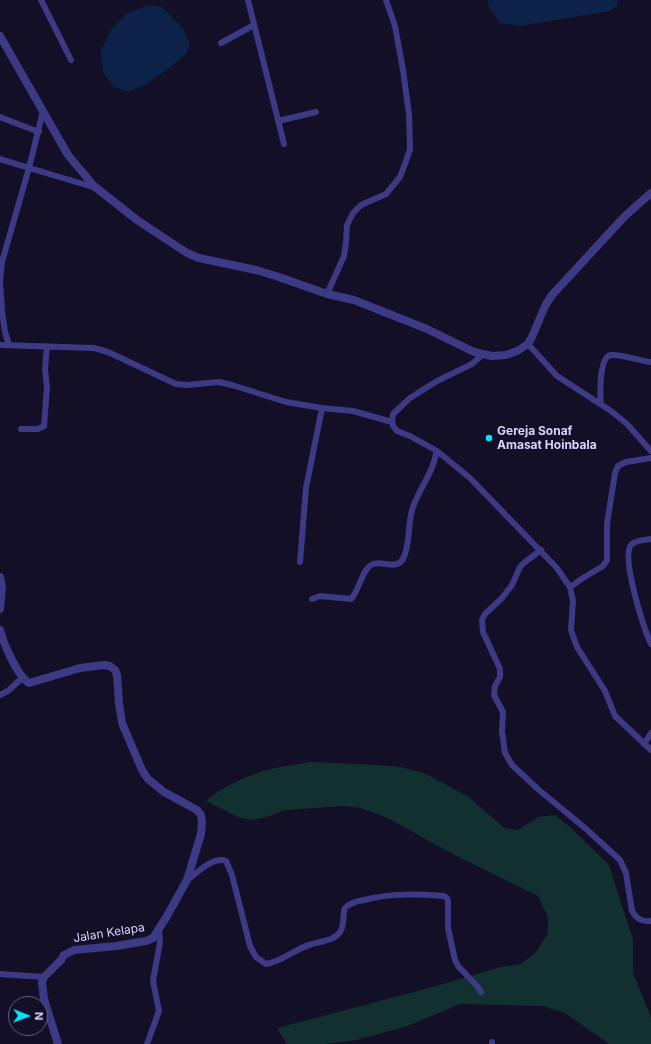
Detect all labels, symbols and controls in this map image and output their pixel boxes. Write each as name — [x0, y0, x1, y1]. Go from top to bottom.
place label: Gereja Sonaf Amasat Hoinbala — [497, 424, 597, 452]
marker: Gereja Sonaf Amasat Hoinbala — [484, 433, 494, 443]
street label: Jalan Kelapa — [72, 920, 146, 946]
north arrow — [8, 996, 48, 1036]
text: N — [32, 1012, 46, 1021]

